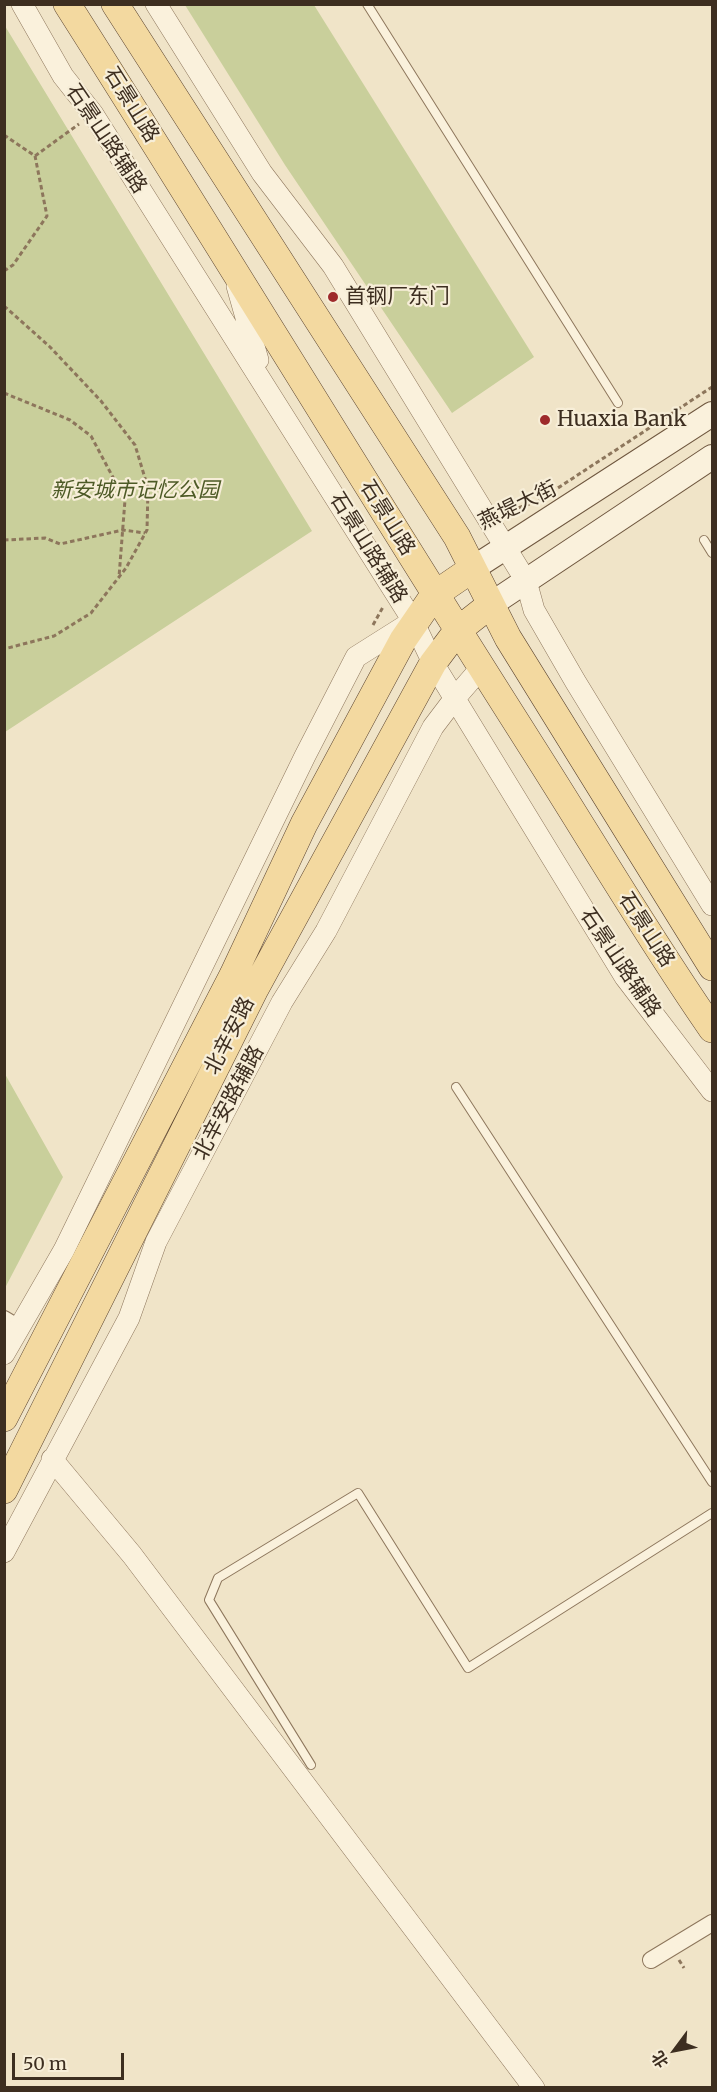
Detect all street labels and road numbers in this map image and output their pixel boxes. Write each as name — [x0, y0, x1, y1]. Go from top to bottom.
street label: 石景山路 — [98, 63, 164, 147]
street label: 石景山路辅路 — [60, 80, 152, 198]
street label: 石景山路 — [354, 476, 420, 560]
street label: 燕堤大街 — [475, 476, 561, 536]
street label: 石景山路辅路 — [324, 488, 412, 608]
street label: 石景山路 — [613, 888, 679, 972]
street label: 石景山路辅路 — [574, 904, 666, 1022]
street label: 北辛安路 — [200, 993, 260, 1079]
street label: 北辛安路辅路 — [188, 1041, 270, 1165]

